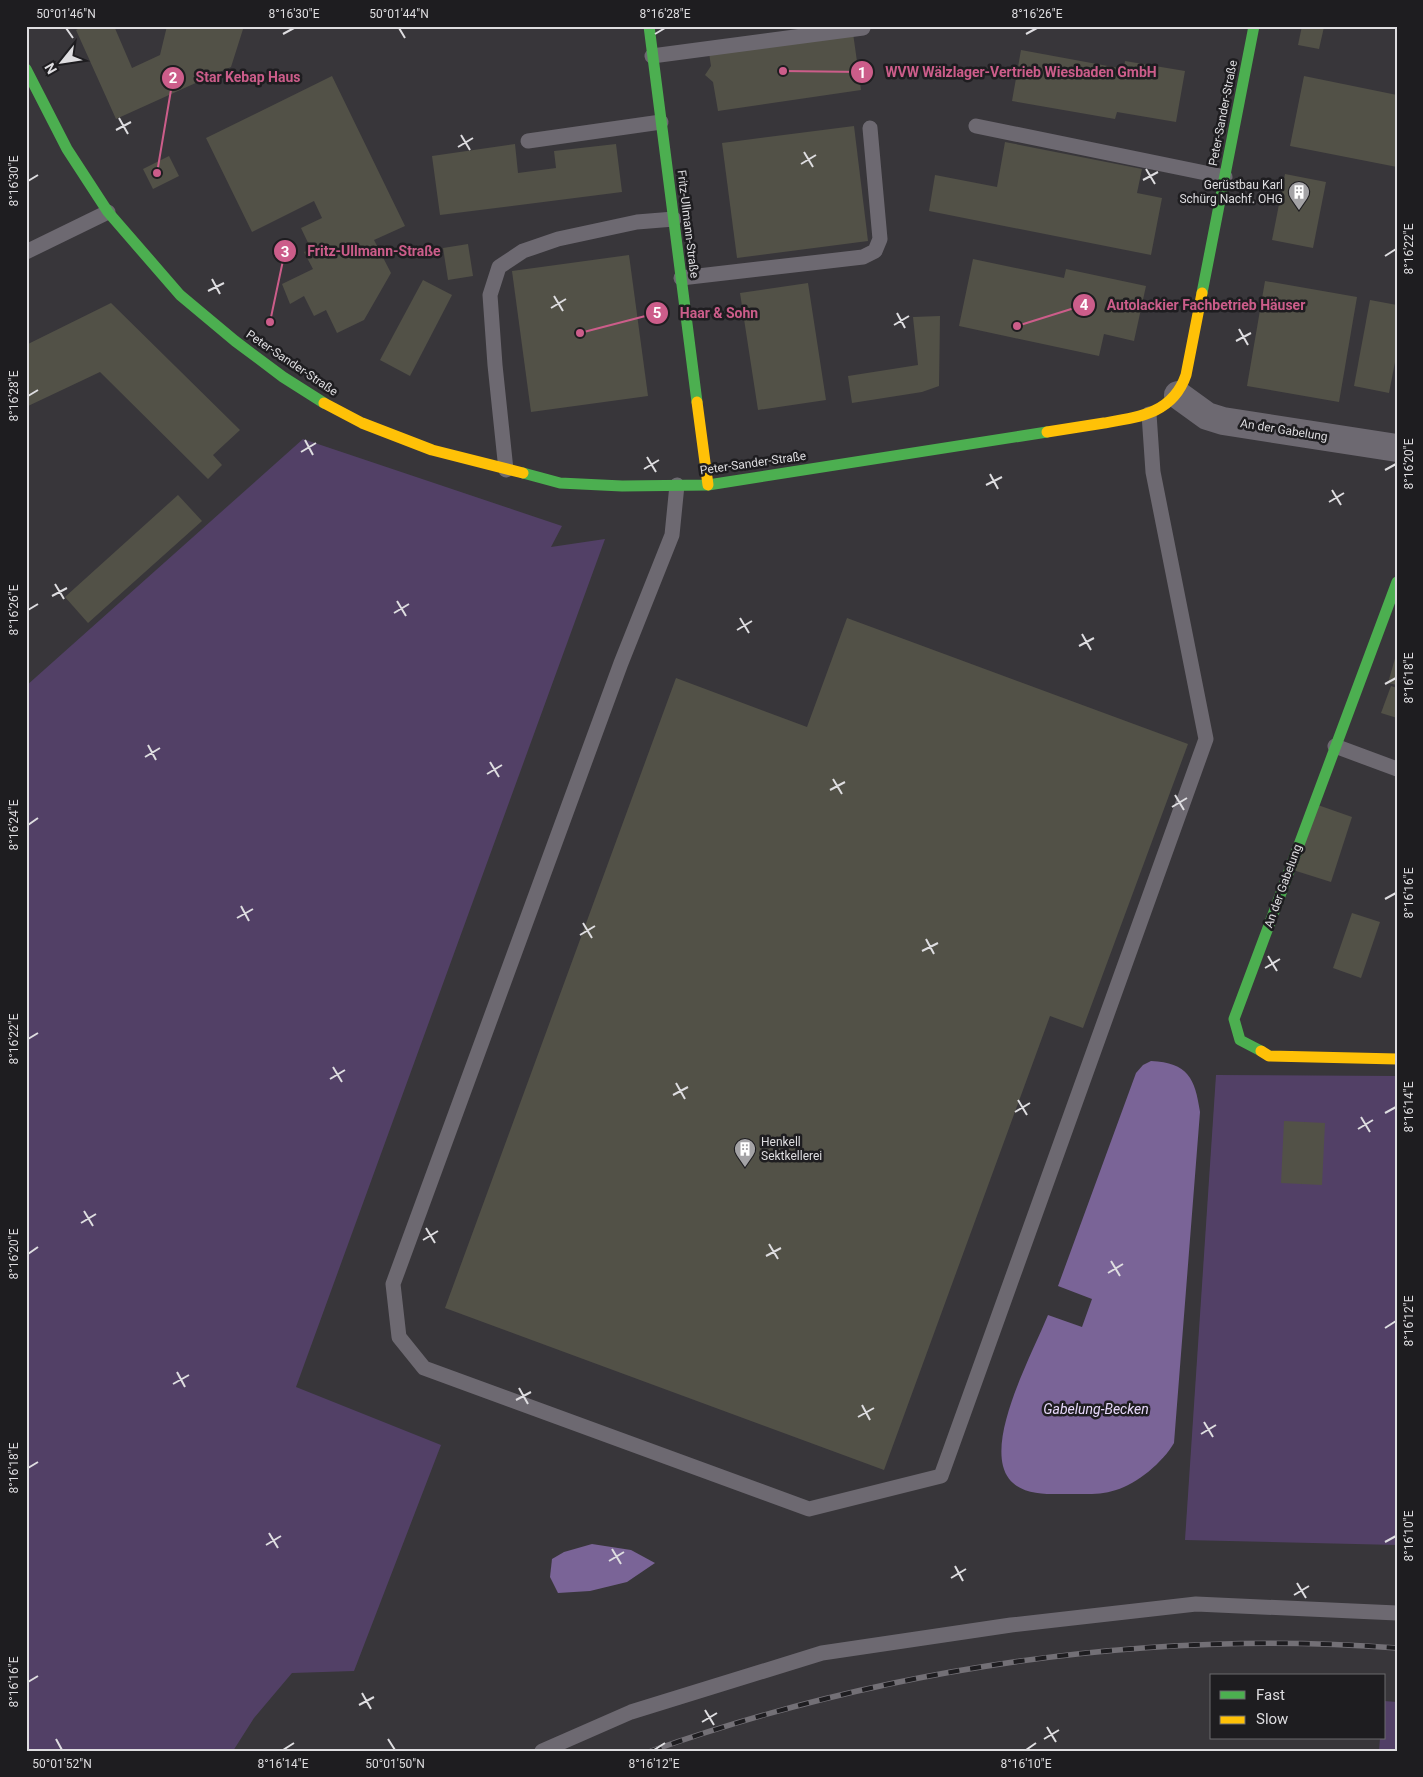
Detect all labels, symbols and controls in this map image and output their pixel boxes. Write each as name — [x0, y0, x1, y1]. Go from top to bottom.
text: 50°01'46"N — [36, 7, 96, 21]
text: 8°16'30"E — [269, 7, 320, 21]
text: 50°01'44"N — [369, 7, 429, 21]
text: 8°16'28"E — [640, 7, 691, 21]
text: 8°16'26"E — [1012, 7, 1063, 21]
north arrow — [38, 38, 88, 88]
callout: WVW Wälzlager-Vertrieb Wiesbaden GmbH — [850, 58, 1166, 87]
street label: Peter-Sander-Straße — [1206, 59, 1240, 167]
text: N — [41, 60, 60, 77]
callout: Star Kebap Haus — [161, 63, 311, 92]
text: 1 — [858, 64, 866, 82]
text: WVW Wälzlager-Vertrieb Wiesbaden GmbH — [885, 64, 1157, 80]
text: 2 — [169, 69, 178, 87]
text: Star Kebap Haus — [196, 69, 300, 85]
text: 8°16'30"E — [7, 155, 21, 206]
street label: Fritz-Ullmann-Straße — [674, 169, 702, 279]
place label: Gerüstbau Karl Schürg Nachf. OHG — [1179, 178, 1283, 206]
building icon: Gerüstbau Karl Schürg Nachf. OHG — [1287, 180, 1311, 211]
text: 8°16'22"E — [1402, 223, 1416, 274]
callout: Fritz-Ullmann-Straße — [273, 237, 451, 266]
text: 3 — [281, 243, 289, 261]
text: Fritz-Ullmann-Straße — [307, 243, 441, 259]
callout: Autolackier Fachbetrieb Häuser — [1071, 291, 1315, 320]
text: 4 — [1080, 296, 1089, 314]
text: Autolackier Fachbetrieb Häuser — [1107, 297, 1305, 313]
callout: Haar & Sohn — [644, 299, 768, 328]
text: 5 — [653, 304, 661, 322]
text: Haar & Sohn — [680, 305, 758, 321]
street label: Peter-Sander-Straße — [244, 327, 340, 399]
text: 8°16'28"E — [7, 370, 21, 421]
street label: An der Gabelung — [1239, 416, 1329, 444]
text: 8°16'20"E — [1402, 438, 1416, 489]
street label: Peter-Sander-Straße — [699, 449, 807, 477]
text: 8°16'26"E — [7, 584, 21, 635]
text: 8°16'18"E — [1402, 652, 1416, 703]
text: 8°16'24"E — [7, 799, 21, 850]
street label: An der Gabelung — [1261, 842, 1305, 930]
text: 8°16'16"E — [1402, 867, 1416, 918]
text: 8°16'22"E — [7, 1013, 21, 1064]
text: 8°16'14"E — [1402, 1081, 1416, 1132]
place label: Henkell Sektkellerei — [761, 1135, 822, 1163]
building icon: Henkell Sektkellerei — [733, 1137, 757, 1168]
text: 8°16'20"E — [7, 1228, 21, 1279]
text: 8°16'12"E — [1402, 1295, 1416, 1346]
water label: Gabelung-Becken — [1043, 1401, 1149, 1417]
text: 8°16'18"E — [7, 1442, 21, 1493]
text: 8°16'10"E — [1402, 1510, 1416, 1561]
text: 8°16'16"E — [7, 1656, 21, 1707]
legend — [1210, 1674, 1386, 1740]
text: Fast — [1256, 1686, 1285, 1704]
text: Slow — [1256, 1710, 1288, 1728]
text: 50°01'52"N — [32, 1757, 92, 1771]
text: 8°16'14"E — [258, 1757, 309, 1771]
text: 50°01'50"N — [365, 1757, 425, 1771]
text: 8°16'12"E — [629, 1757, 680, 1771]
text: 8°16'10"E — [1001, 1757, 1052, 1771]

